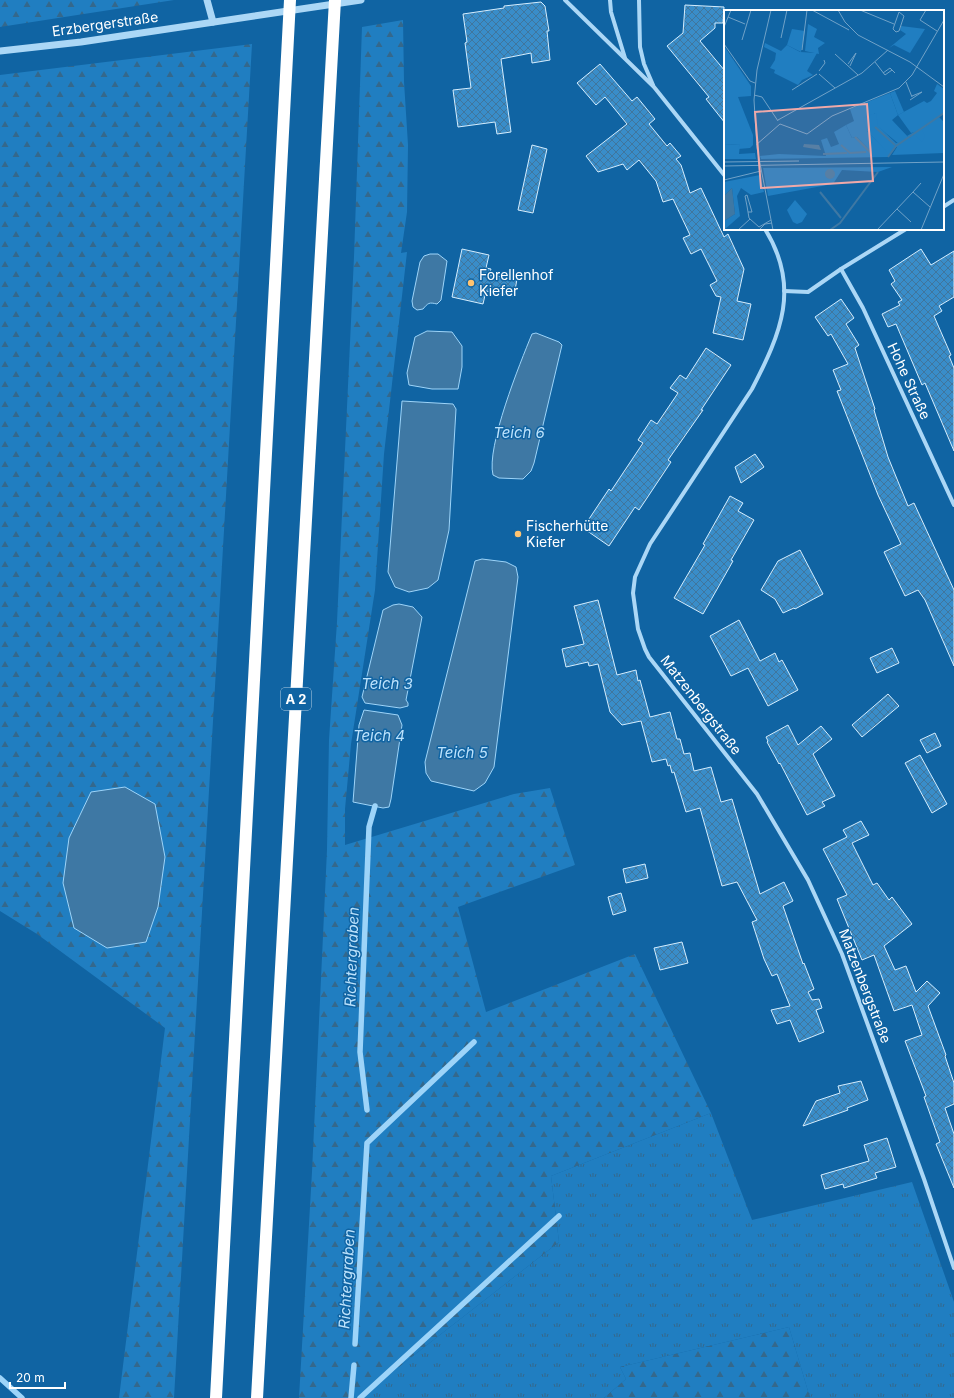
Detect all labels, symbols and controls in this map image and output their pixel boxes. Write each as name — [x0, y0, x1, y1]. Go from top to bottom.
street label: Erzbergerstraße — [51, 8, 159, 39]
inset map — [724, 10, 944, 230]
place label: Forellenhof Kiefer — [479, 266, 553, 299]
marker: Forellenhof Kiefer — [466, 278, 476, 288]
street label: Hohe Straße — [884, 340, 935, 422]
water label: Teich 6 — [493, 423, 545, 442]
place label: Fischerhütte Kiefer — [526, 517, 608, 550]
marker: Fischerhütte Kiefer — [513, 529, 523, 539]
street label: Matzenbergstraße — [657, 652, 745, 758]
water label: Teich 3 — [361, 674, 413, 693]
road number: A 2 — [281, 688, 311, 710]
water label: Teich 4 — [353, 726, 405, 745]
water label: Teich 5 — [436, 743, 488, 762]
water label: Richtergraben — [340, 907, 363, 1007]
street label: Matzenbergstraße — [836, 926, 895, 1045]
water label: Richtergraben — [334, 1228, 359, 1329]
scale bar — [10, 1364, 65, 1390]
text: 20 m — [16, 1370, 45, 1385]

